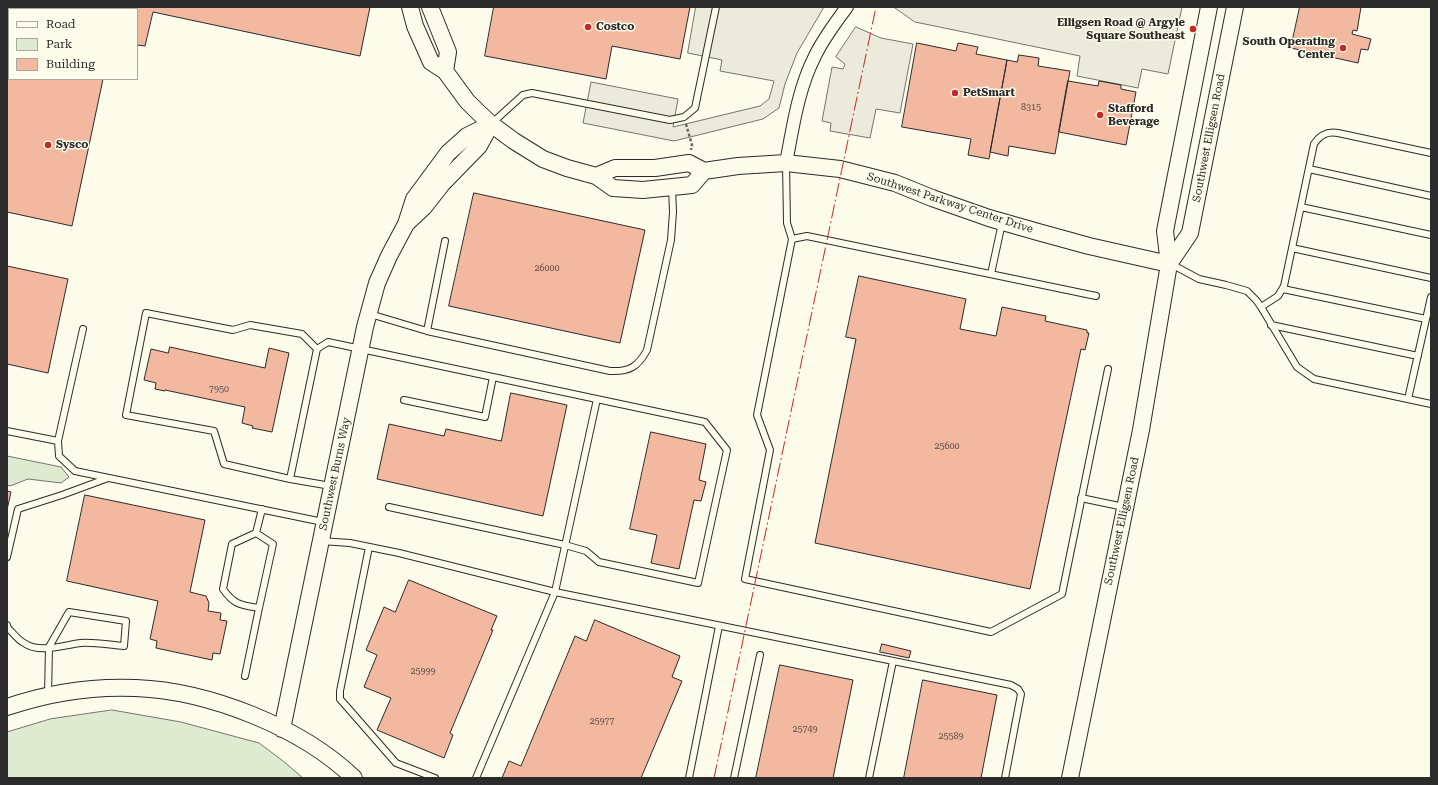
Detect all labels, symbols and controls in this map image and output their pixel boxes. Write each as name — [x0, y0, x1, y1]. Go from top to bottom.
legend — [8, 8, 138, 80]
place label: Elligsen Road @ Argyle Square Southeast — [1057, 16, 1185, 42]
text: Road — [46, 17, 75, 31]
place label: Costco — [596, 20, 634, 34]
marker: Costco — [583, 22, 593, 32]
marker: Elligsen Road @ Argyle Square Southeast — [1188, 24, 1198, 34]
place label: South Operating Center — [1243, 35, 1335, 61]
text: Park — [46, 37, 72, 51]
marker: South Operating Center — [1338, 43, 1348, 53]
text: Building — [46, 57, 95, 71]
street label: Southwest Elligsen Road — [1190, 73, 1228, 203]
place label: PetSmart — [963, 86, 1015, 100]
marker: PetSmart — [950, 88, 960, 98]
house number: 8315 — [1021, 102, 1041, 112]
place label: Stafford Beverage — [1108, 102, 1159, 128]
marker: Stafford Beverage — [1095, 110, 1105, 120]
place label: Sysco — [56, 138, 88, 152]
marker: Sysco — [43, 140, 53, 150]
street label: Southwest Parkway Center Drive — [865, 170, 1035, 236]
house number: 26000 — [534, 263, 560, 273]
house number: 7950 — [209, 384, 229, 394]
street label: Southwest Burns Way — [317, 416, 353, 532]
house number: 25600 — [934, 441, 960, 451]
street label: Southwest Elligsen Road — [1102, 456, 1142, 586]
house number: 25999 — [410, 666, 436, 676]
house number: 25977 — [589, 716, 615, 726]
house number: 25749 — [792, 724, 818, 734]
house number: 25589 — [938, 731, 964, 741]

